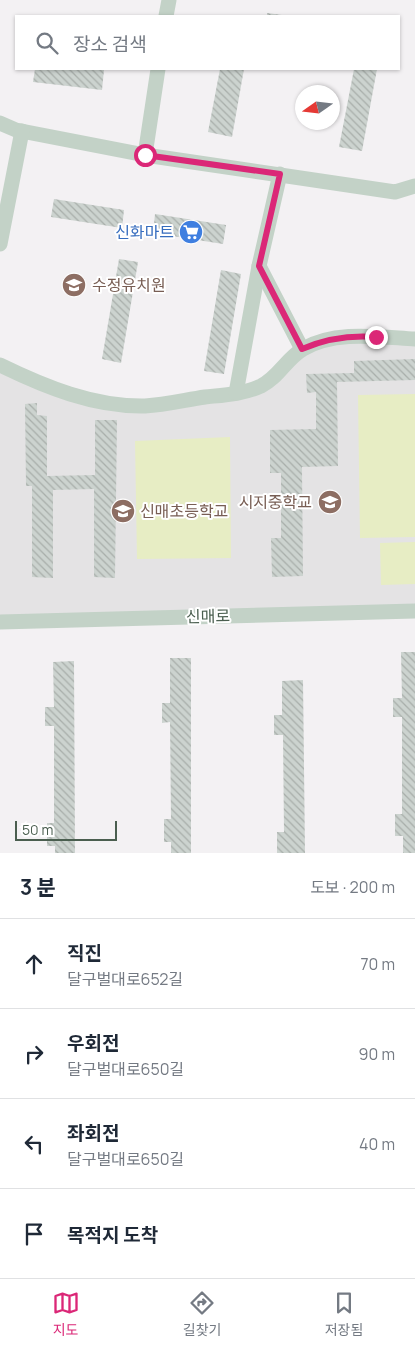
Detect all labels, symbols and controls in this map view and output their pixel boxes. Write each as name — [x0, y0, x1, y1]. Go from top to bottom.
search box — [15, 15, 400, 70]
icon: search — [33, 29, 61, 57]
text: 장소 검색 — [73, 31, 147, 57]
north arrow — [295, 85, 340, 130]
route start — [134, 144, 157, 167]
supermarket icon: 신화마트 — [178, 219, 204, 245]
place label: 신화마트 — [115, 221, 174, 243]
school or university icon: 수정유치원 — [61, 272, 87, 298]
place label: 수정유치원 — [92, 274, 166, 296]
route end — [365, 326, 388, 349]
school or university icon: 시지중학교 — [317, 489, 343, 515]
place label: 시지중학교 — [238, 491, 312, 513]
school or university icon: 신매초등학교 — [110, 498, 136, 524]
place label: 신매초등학교 — [140, 500, 228, 522]
street label: 신매로 — [186, 605, 231, 627]
scale bar — [15, 818, 118, 841]
text: 50 m — [22, 820, 53, 839]
text: 3 분 — [20, 873, 56, 901]
text: 도보 · 200 m — [310, 876, 395, 898]
text: 직진 — [67, 940, 102, 966]
icon: ahead — [20, 950, 48, 978]
text: 70 m — [360, 953, 395, 975]
text: 달구벌대로652길 — [67, 968, 183, 990]
text: 우회전 — [67, 1030, 119, 1056]
icon: right — [20, 1040, 48, 1068]
text: 90 m — [359, 1043, 395, 1065]
text: 달구벌대로650길 — [67, 1058, 184, 1080]
text: 좌회전 — [67, 1120, 119, 1146]
icon: left — [20, 1130, 48, 1158]
text: 40 m — [359, 1133, 395, 1155]
text: 달구벌대로650길 — [67, 1148, 184, 1170]
icon: arrive — [20, 1220, 48, 1248]
text: 목적지 도착 — [67, 1222, 158, 1248]
tab: 지도 — [52, 1289, 80, 1339]
tab: 길찾기 — [183, 1289, 221, 1339]
tab: 저장됨 — [325, 1289, 363, 1339]

